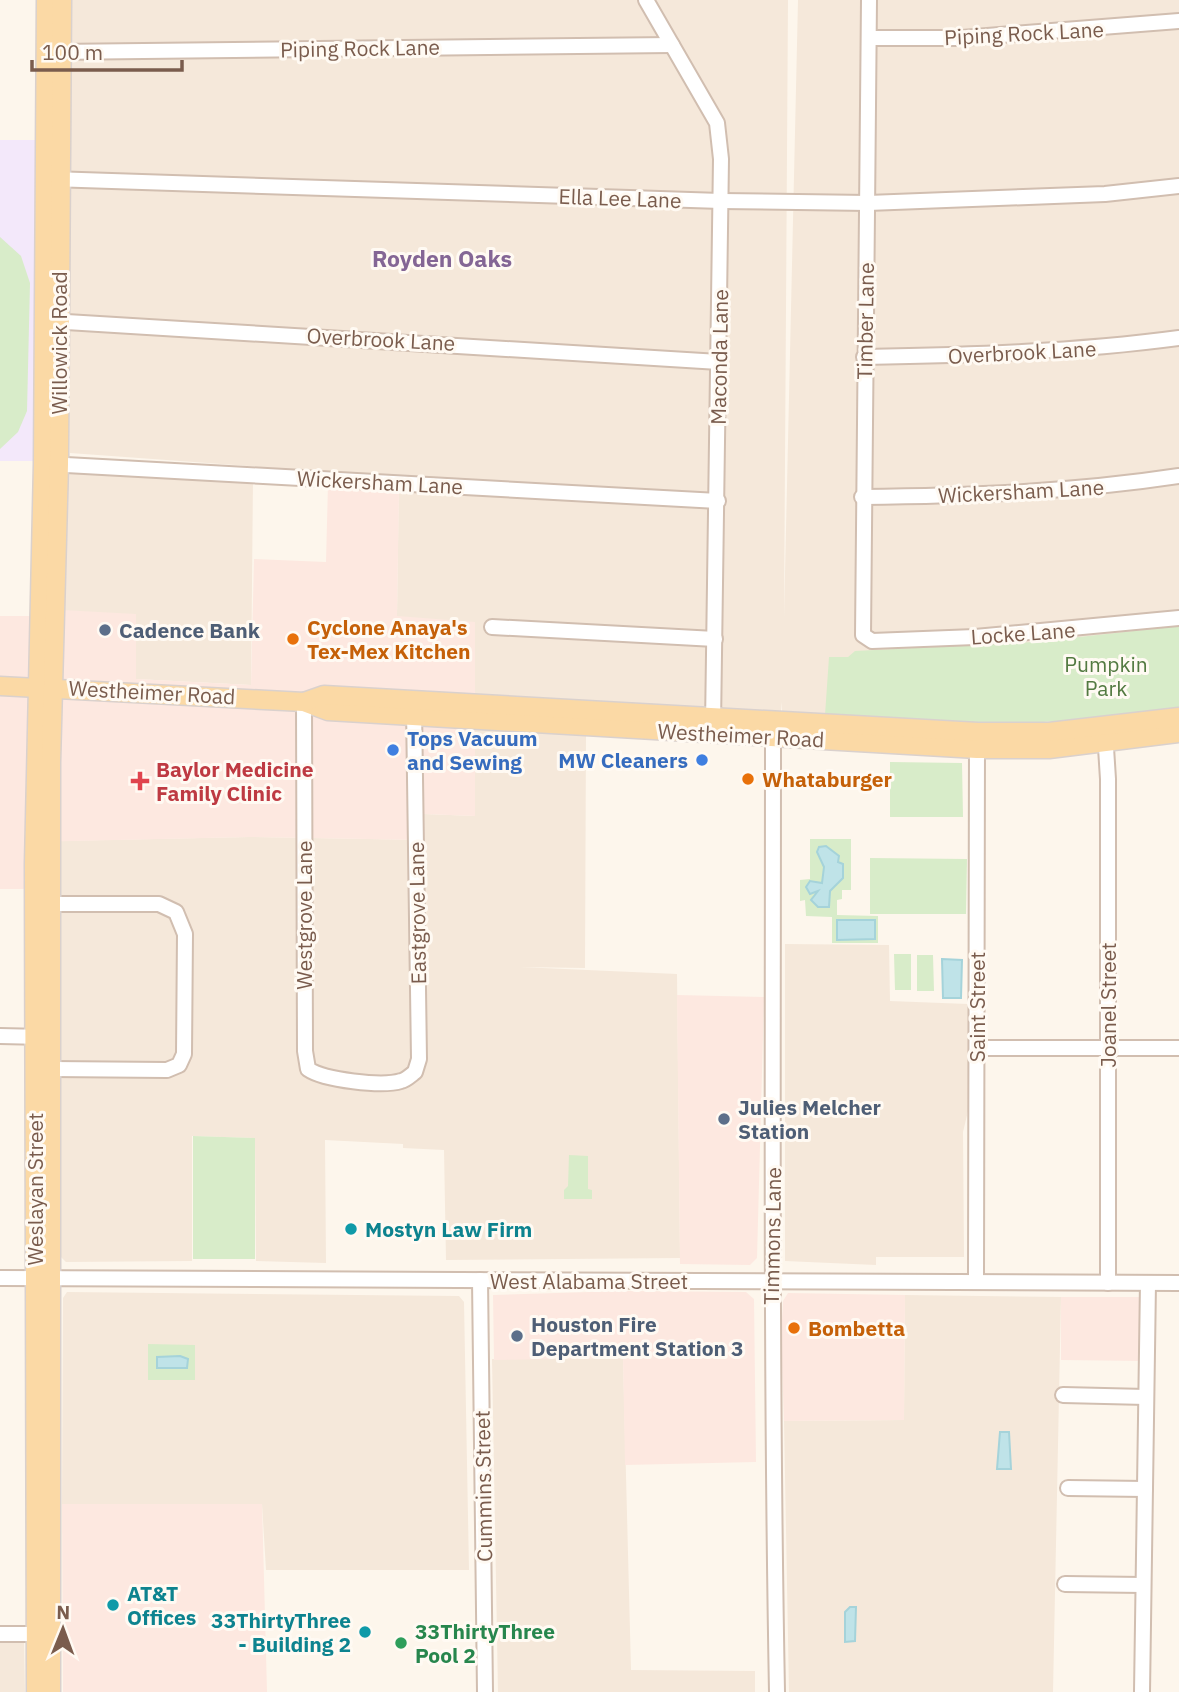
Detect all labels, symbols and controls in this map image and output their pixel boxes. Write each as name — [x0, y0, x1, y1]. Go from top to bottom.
street label: Piping Rock Lane — [943, 15, 1105, 51]
scale bar — [32, 28, 182, 72]
street label: Piping Rock Lane — [280, 33, 440, 63]
text: 100 m — [42, 38, 103, 66]
street label: Ella Lee Lane — [558, 182, 682, 214]
district label: Royden Oaks — [372, 243, 512, 273]
street label: Timber Lane — [850, 262, 880, 380]
street label: Willowick Road — [45, 271, 73, 415]
street label: Maconda Lane — [704, 289, 734, 425]
street label: Overbrook Lane — [306, 321, 456, 357]
street label: Overbrook Lane — [947, 334, 1097, 370]
street label: Wickersham Lane — [296, 464, 464, 500]
street label: Wickersham Lane — [937, 473, 1105, 509]
place label: Cyclone Anaya's Tex-Mex Kitchen — [307, 613, 471, 665]
street label: Locke Lane — [970, 615, 1076, 651]
place label: Cadence Bank — [119, 616, 261, 644]
marker: Cadence Bank — [97, 622, 113, 638]
marker: Cyclone Anaya's Tex-Mex Kitchen — [285, 631, 301, 647]
park label: Pumpkin Park — [1064, 650, 1148, 702]
street label: Westheimer Road — [68, 674, 236, 710]
street label: Westheimer Road — [657, 717, 825, 753]
place label: Tops Vacuum and Sewing — [407, 724, 537, 776]
marker: Tops Vacuum and Sewing — [385, 742, 401, 758]
place label: MW Cleaners — [558, 746, 688, 774]
marker: MW Cleaners — [694, 752, 710, 768]
place label: Baylor Medicine Family Clinic — [156, 755, 314, 807]
place label: Whataburger — [762, 765, 893, 793]
marker: Baylor Medicine Family Clinic — [130, 771, 150, 791]
marker: Whataburger — [740, 771, 756, 787]
street label: Westgrove Lane — [290, 840, 318, 990]
street label: Eastgrove Lane — [402, 841, 432, 985]
street label: Joanel Street — [1094, 942, 1122, 1068]
street label: Saint Street — [963, 952, 991, 1062]
place label: Julies Melcher Station — [738, 1093, 882, 1145]
marker: Julies Melcher Station — [716, 1111, 732, 1127]
street label: Weslayan Street — [21, 1113, 49, 1265]
street label: Timmons Lane — [757, 1167, 787, 1305]
place label: Mostyn Law Firm — [365, 1215, 532, 1243]
marker: Mostyn Law Firm — [343, 1221, 359, 1237]
street label: West Alabama Street — [490, 1267, 688, 1295]
place label: Houston Fire Department Station 3 — [531, 1310, 744, 1362]
place label: Bombetta — [808, 1314, 905, 1342]
marker: Bombetta — [786, 1320, 802, 1336]
marker: Houston Fire Department Station 3 — [509, 1328, 525, 1344]
street label: Cummins Street — [468, 1410, 498, 1562]
place label: AT&T Offices — [127, 1579, 196, 1631]
north arrow — [28, 1594, 98, 1664]
marker: AT&T Offices — [105, 1597, 121, 1613]
text: N — [56, 1600, 70, 1624]
place label: 33ThirtyThree - Building 2 — [211, 1606, 351, 1658]
place label: 33ThirtyThree Pool 2 — [415, 1617, 555, 1669]
marker: 33ThirtyThree - Building 2 — [357, 1624, 373, 1640]
marker: 33ThirtyThree Pool 2 — [393, 1635, 409, 1651]

